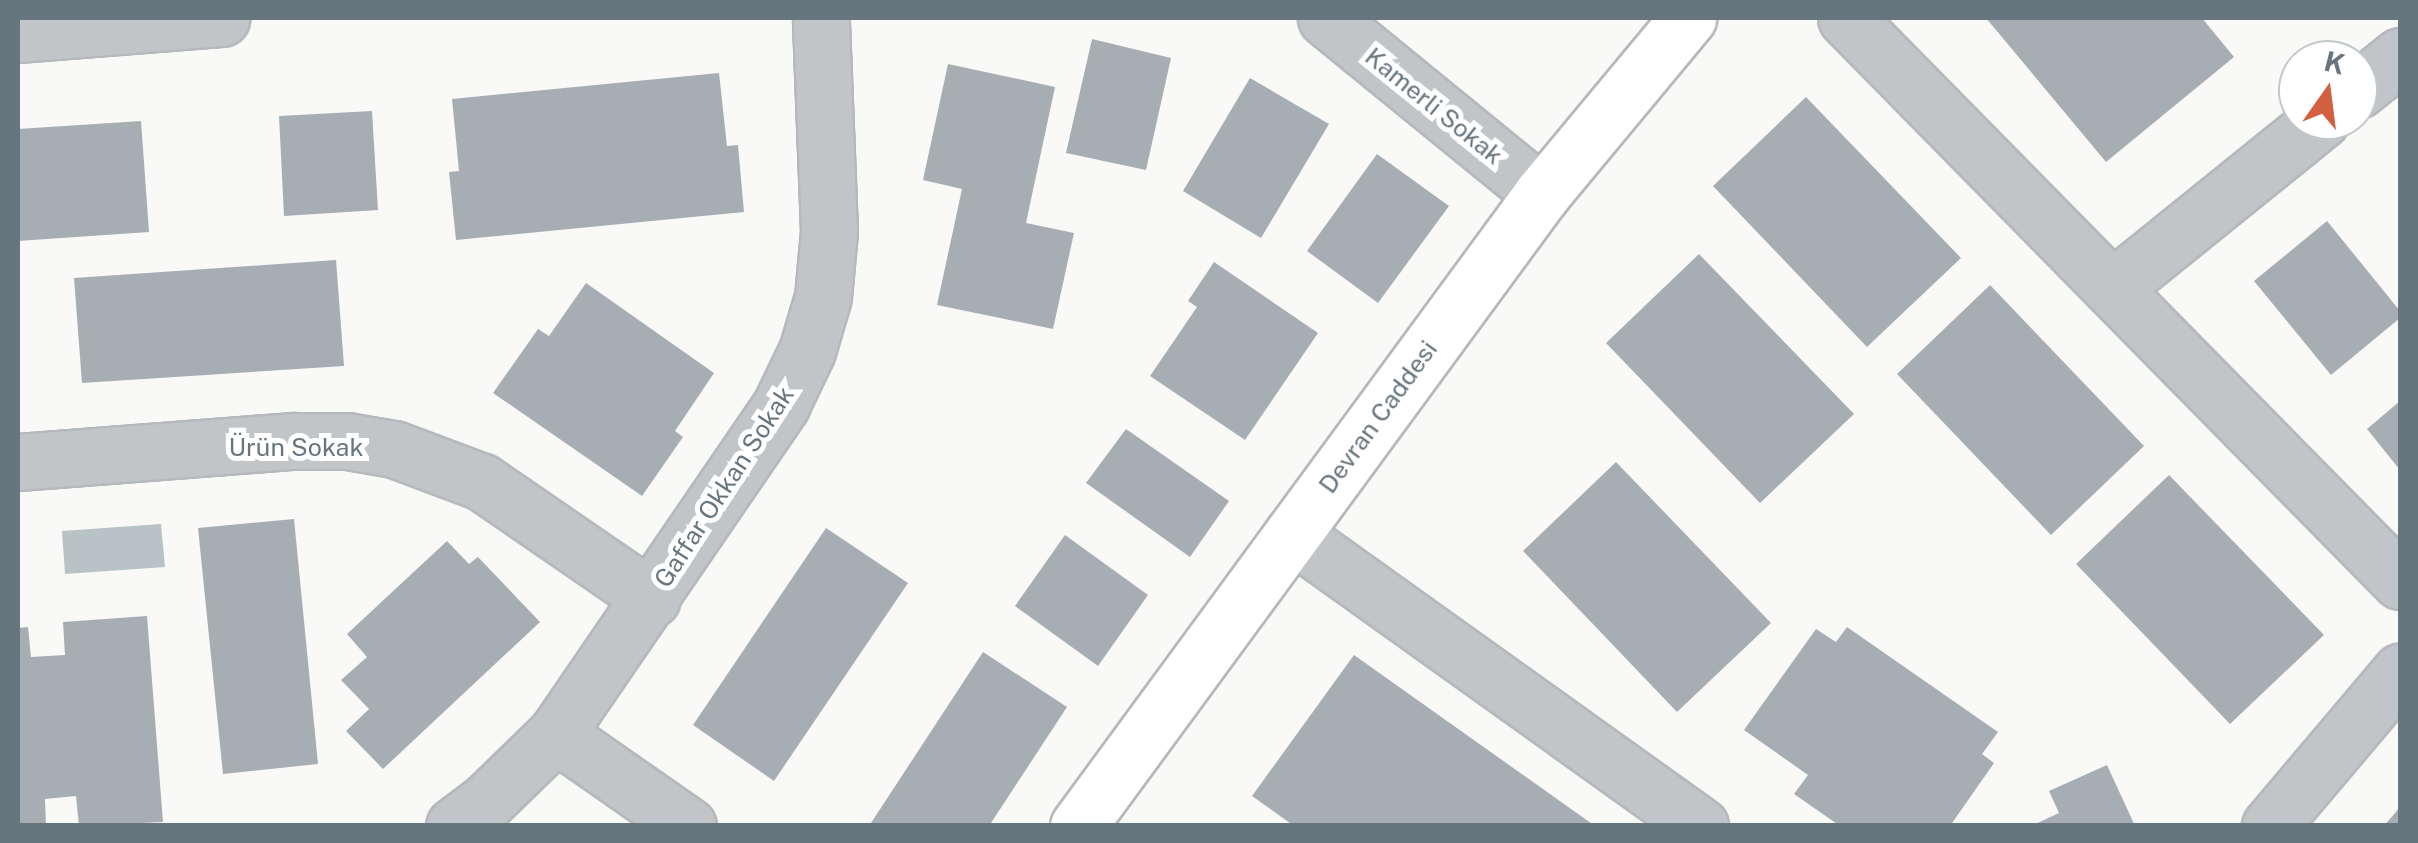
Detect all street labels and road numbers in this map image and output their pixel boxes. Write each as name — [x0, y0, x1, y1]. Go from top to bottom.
street label: Kamerli Sokak — [1359, 41, 1509, 171]
street label: Devran Caddesi — [1313, 335, 1443, 499]
street label: Gaffar Okkan Sokak — [648, 381, 800, 593]
street label: Ürün Sokak — [229, 432, 363, 462]

